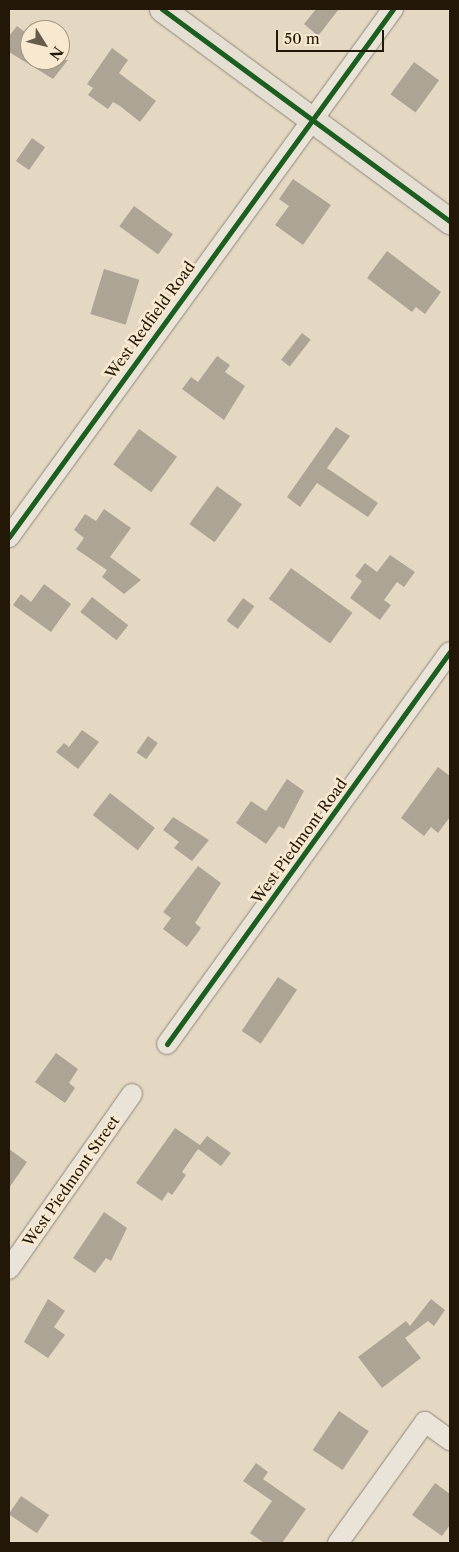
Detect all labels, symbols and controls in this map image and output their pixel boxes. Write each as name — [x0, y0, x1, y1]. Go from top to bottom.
north arrow — [20, 20, 70, 70]
scale bar — [279, 20, 386, 52]
text: 50 m — [284, 29, 320, 48]
text: N — [45, 43, 67, 63]
street label: West Redfield Road — [101, 258, 199, 382]
street label: West Piedmont Road — [248, 775, 350, 907]
street label: West Piedmont Street — [19, 1112, 123, 1250]

